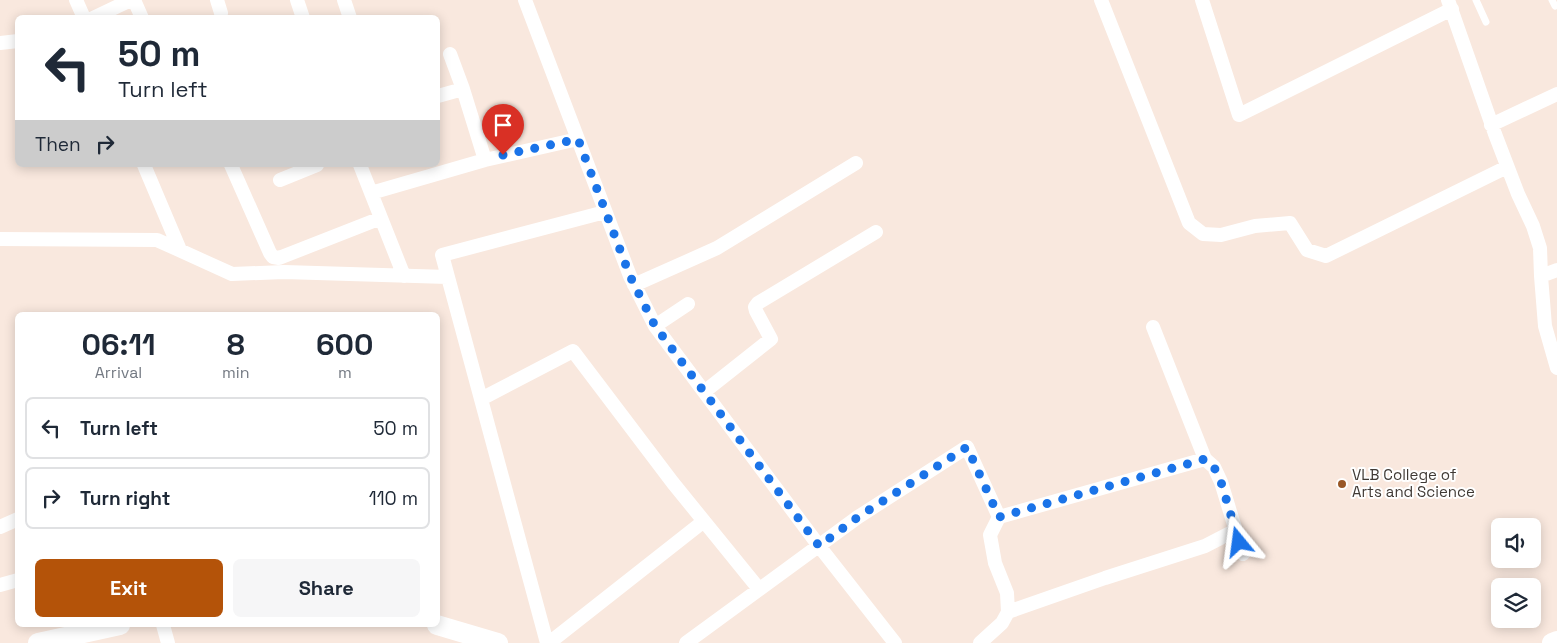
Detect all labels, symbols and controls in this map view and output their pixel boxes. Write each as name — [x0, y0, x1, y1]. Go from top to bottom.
text: 50 m — [118, 32, 200, 76]
icon: left — [35, 35, 100, 100]
text: Turn left — [118, 75, 208, 103]
pin — [482, 104, 524, 155]
icon: arrive — [489, 111, 517, 139]
icon: right — [91, 130, 119, 158]
text: Then — [35, 132, 81, 157]
text: 06:11 — [82, 325, 156, 364]
text: 8 — [227, 325, 245, 364]
text: 600 — [316, 325, 373, 364]
text: Arrival — [95, 362, 142, 383]
text: min — [222, 362, 250, 383]
text: m — [338, 362, 352, 383]
icon: left — [37, 414, 65, 442]
text: Turn left — [80, 416, 158, 441]
text: 50 m — [373, 416, 418, 441]
place label: VLB College of Arts and Science — [1352, 465, 1475, 501]
marker: VLB College of Arts and Science — [1336, 478, 1348, 490]
icon: right — [37, 484, 65, 512]
text: Turn right — [80, 486, 170, 511]
text: 110 m — [369, 486, 418, 511]
position arrow — [1212, 515, 1264, 567]
map controls — [1491, 518, 1541, 628]
button: sound — [1491, 518, 1541, 568]
button: Exit — [35, 559, 223, 617]
button: Share — [233, 559, 420, 617]
button: layers — [1491, 578, 1541, 628]

